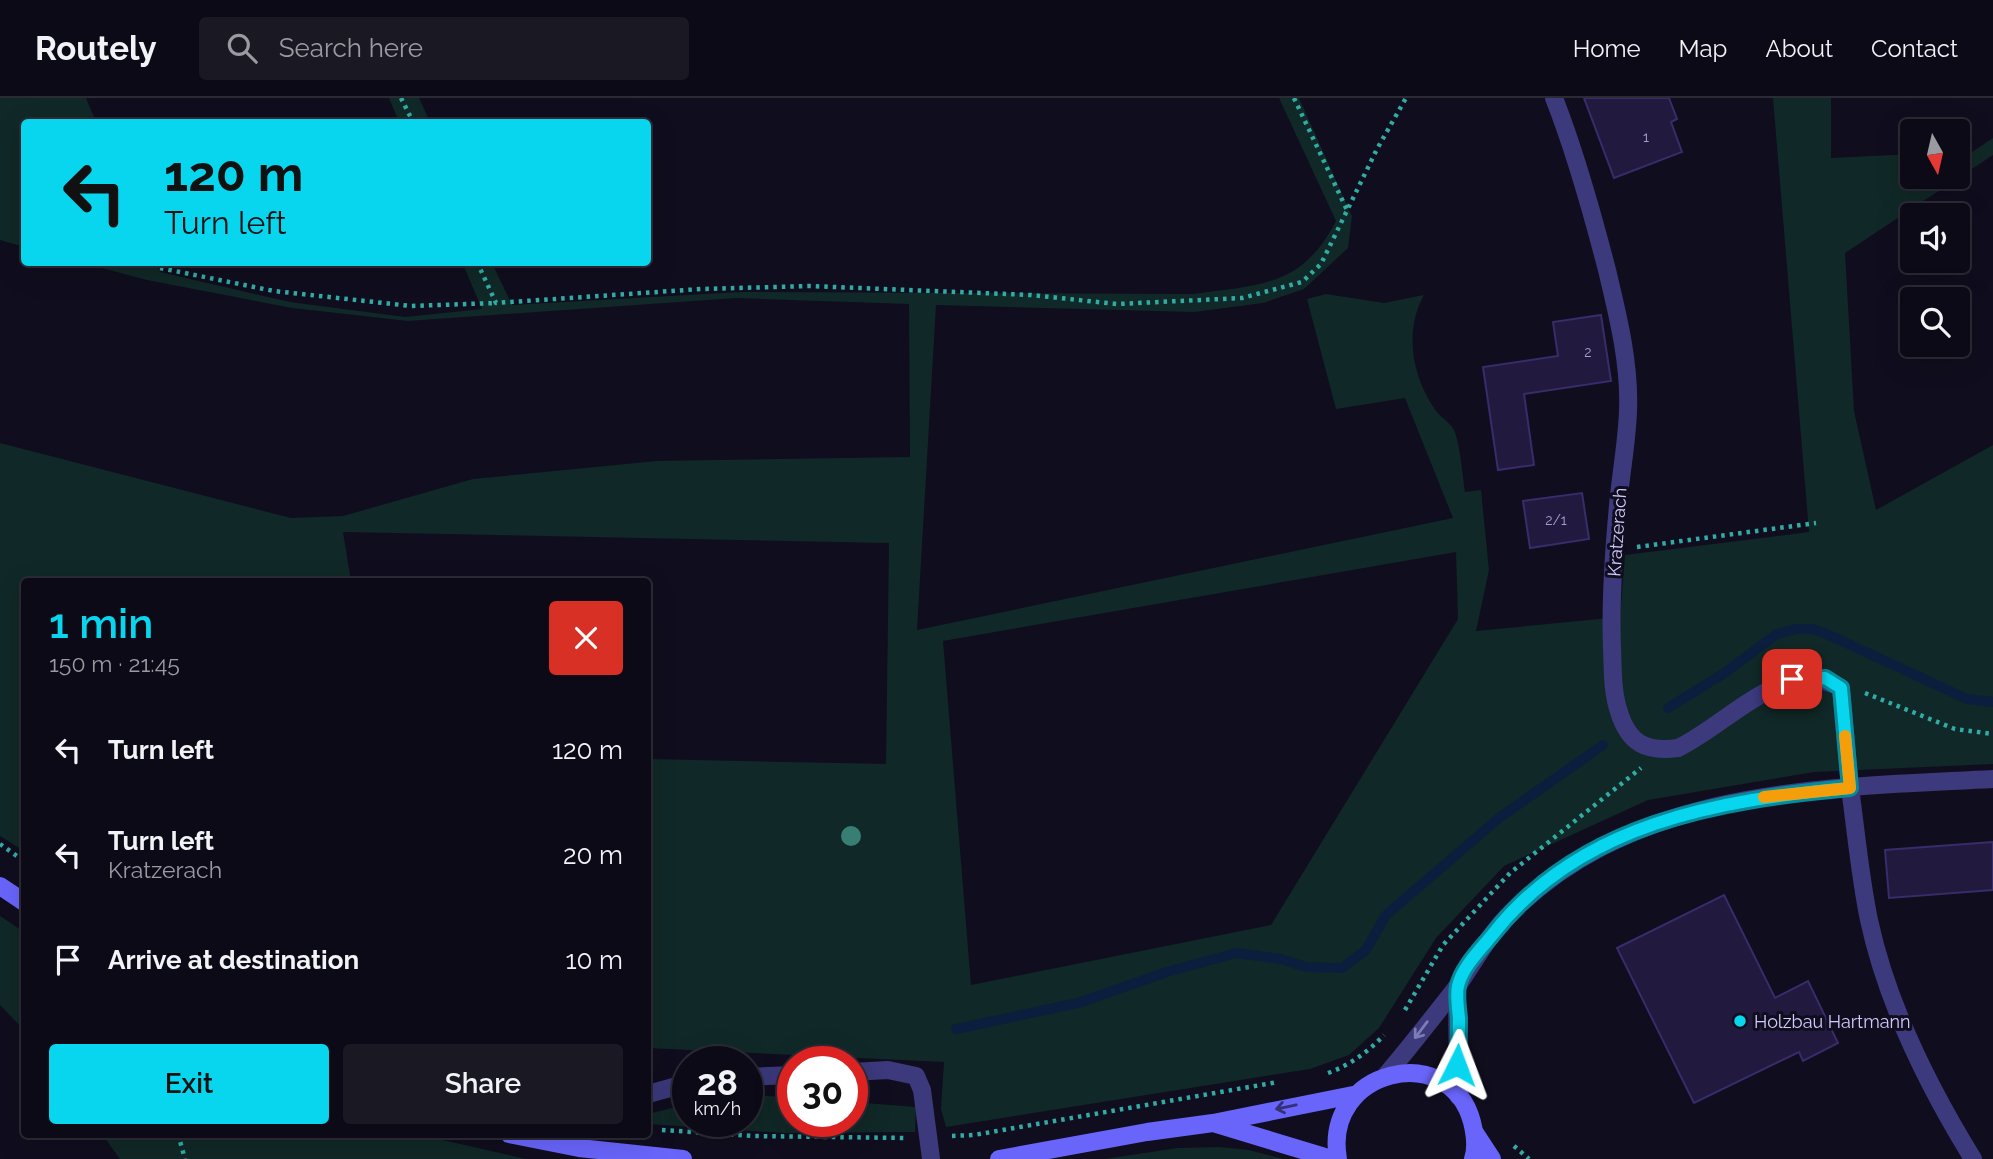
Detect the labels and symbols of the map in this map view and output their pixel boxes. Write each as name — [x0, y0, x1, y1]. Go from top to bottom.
north arrow — [1900, 119, 1970, 189]
house number: 1 — [1643, 129, 1649, 145]
house number: 2 — [1584, 344, 1592, 360]
street label: Kratzerach — [1603, 487, 1631, 577]
house number: 2/1 — [1545, 512, 1567, 528]
pin — [1762, 649, 1822, 709]
place label: Holzbau Hartmann — [1754, 1011, 1910, 1032]
marker: Holzbau Hartmann — [1732, 1013, 1748, 1029]
one-way arrow — [1414, 1020, 1429, 1039]
position arrow — [1420, 1028, 1494, 1102]
speed limit sign: 30 — [777, 1046, 868, 1137]
one-way arrow — [1275, 1101, 1298, 1115]

